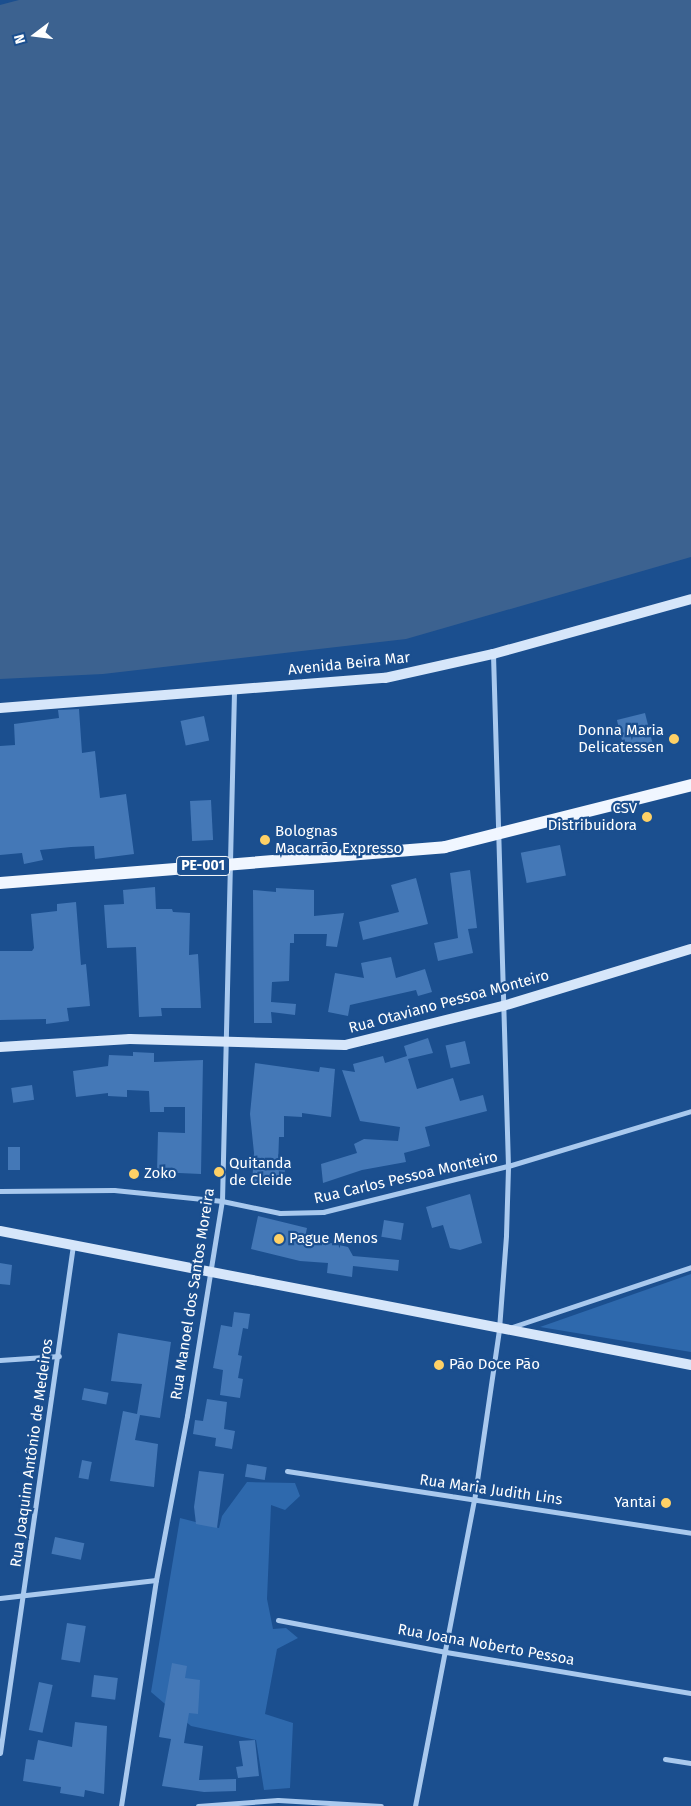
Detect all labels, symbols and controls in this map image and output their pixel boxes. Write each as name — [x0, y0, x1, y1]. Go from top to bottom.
north arrow — [10, 10, 60, 60]
text: N — [11, 32, 29, 46]
street label: Avenida Beira Mar — [287, 649, 411, 679]
place label: Donna Maria Delicatessen — [578, 721, 664, 756]
marker: Donna Maria Delicatessen — [668, 733, 680, 745]
place label: CSV Distribuidora — [548, 799, 637, 834]
marker: CSV Distribuidora — [641, 811, 653, 823]
place label: Bolognas Macarrão Expresso — [275, 822, 402, 857]
marker: Bolognas Macarrão Expresso — [259, 834, 271, 846]
road number: PE-001 — [176, 854, 230, 878]
street label: Rua Otaviano Pessoa Monteiro — [347, 967, 551, 1037]
street label: Rua Carlos Pessoa Monteiro — [312, 1148, 500, 1208]
place label: Quitanda de Cleide — [229, 1154, 292, 1189]
place label: Zoko — [144, 1165, 177, 1183]
marker: Quitanda de Cleide — [213, 1166, 225, 1178]
marker: Zoko — [128, 1168, 140, 1180]
street label: Rua Manoel dos Santos Moreira — [167, 1187, 219, 1401]
place label: Pague Menos — [289, 1230, 378, 1248]
marker: Pague Menos — [273, 1233, 285, 1245]
street label: Rua Joaquim Antônio de Medeiros — [7, 1338, 57, 1568]
place label: Pão Doce Pão — [449, 1356, 540, 1374]
marker: Pão Doce Pão — [433, 1359, 445, 1371]
street label: Rua Maria Judith Lins — [418, 1471, 564, 1509]
place label: Yantai — [614, 1494, 656, 1512]
marker: Yantai — [660, 1497, 672, 1509]
street label: Rua Joana Noberto Pessoa — [396, 1621, 576, 1669]

